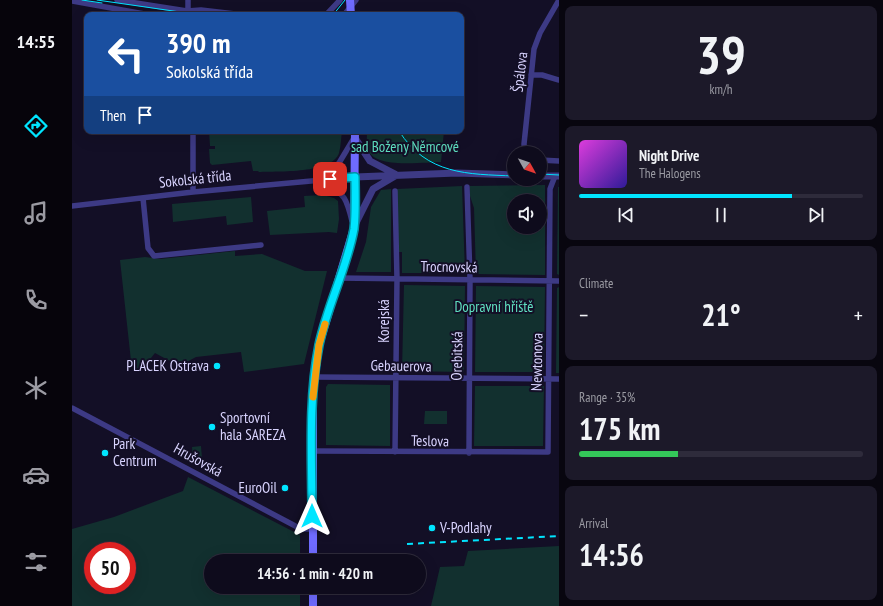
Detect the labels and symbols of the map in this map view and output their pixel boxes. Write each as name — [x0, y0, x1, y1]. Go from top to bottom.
street label: Špálova — [508, 51, 531, 93]
park label: sad Boženy Němcové — [351, 137, 459, 156]
north arrow — [507, 146, 547, 186]
pin — [313, 162, 347, 196]
street label: Sokolská třída — [158, 165, 232, 192]
street label: Trocnovská — [420, 257, 478, 276]
park label: Dopravní hřiště — [454, 297, 534, 316]
street label: Korejská — [374, 299, 393, 343]
street label: Orebitská — [447, 331, 466, 381]
street label: Newtonova — [526, 333, 547, 391]
street label: Gebauerova — [370, 355, 432, 376]
place label: PLACEK Ostrava — [126, 356, 209, 375]
marker: PLACEK Ostrava — [212, 361, 222, 371]
place label: Sportovní hala SAREZA — [220, 408, 287, 444]
marker: Sportovní hala SAREZA — [207, 422, 217, 432]
street label: Teslova — [411, 431, 449, 450]
place label: Park Centrum — [113, 434, 157, 470]
street label: Hrušovská — [171, 438, 226, 481]
marker: Park Centrum — [100, 448, 110, 458]
place label: EuroOil — [238, 478, 277, 497]
marker: EuroOil — [280, 483, 290, 493]
position arrow — [291, 495, 333, 537]
place label: V-Podlahy — [439, 518, 492, 537]
marker: V-Podlahy — [427, 523, 437, 533]
speed limit sign: 50 — [84, 542, 136, 594]

